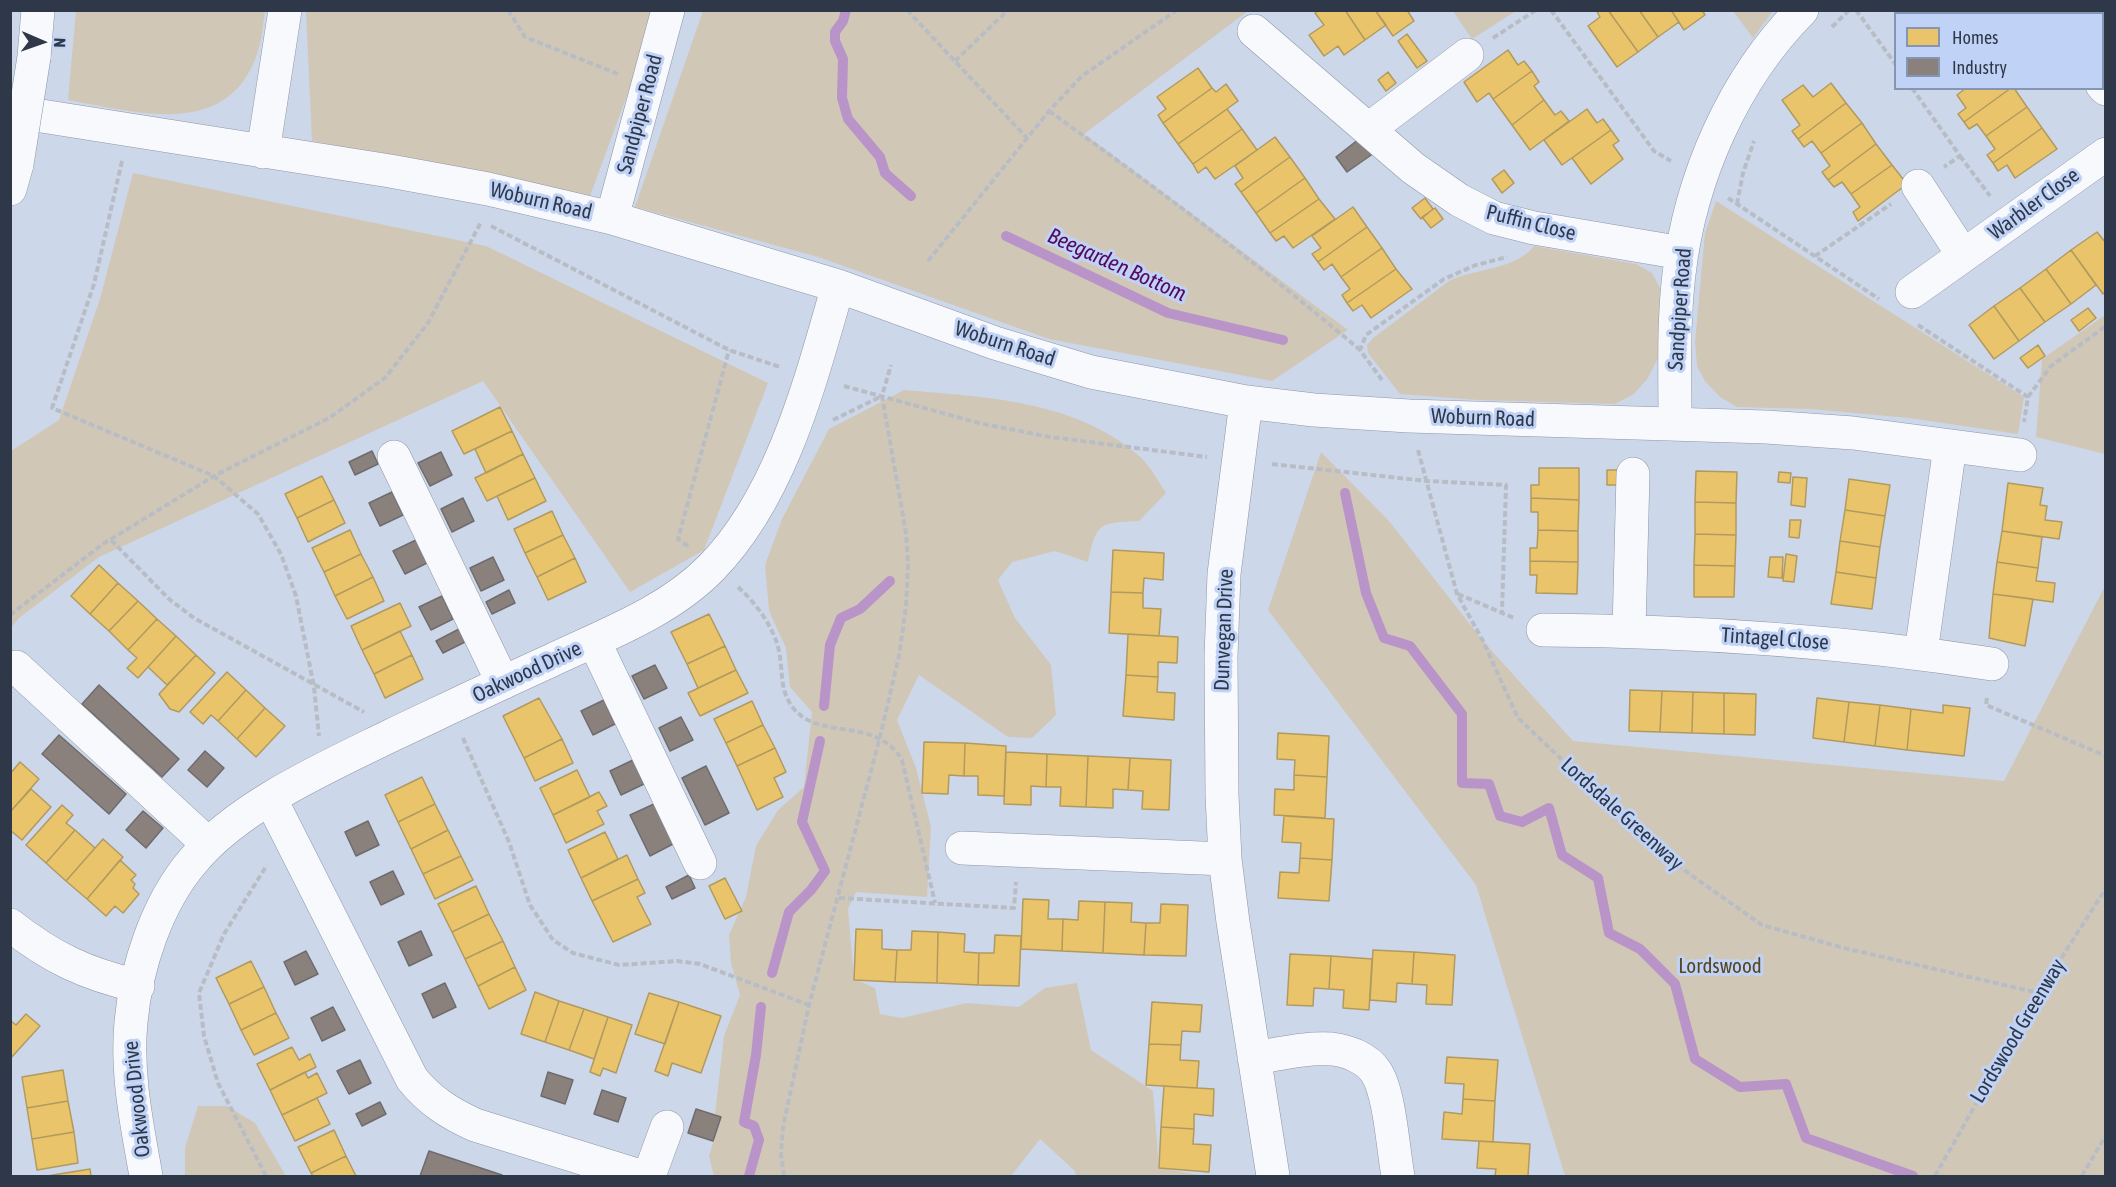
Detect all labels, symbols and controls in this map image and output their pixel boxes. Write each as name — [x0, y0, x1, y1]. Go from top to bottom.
north arrow — [12, 12, 72, 72]
legend — [1894, 12, 2104, 90]
text: Homes — [1952, 27, 1998, 48]
text: N — [51, 38, 69, 48]
street label: Sandpiper Road — [612, 52, 668, 176]
text: Industry — [1952, 57, 2007, 78]
street label: Warbler Close — [1984, 163, 2084, 245]
street label: Woburn Road — [488, 177, 594, 225]
street label: Puffin Close — [1484, 200, 1578, 246]
water label: Beegarden Bottom — [1044, 223, 1190, 307]
street label: Sandpiper Road — [1663, 247, 1697, 371]
street label: Woburn Road — [952, 316, 1058, 372]
street label: Woburn Road — [1431, 404, 1535, 432]
street label: Dunvegan Drive — [1209, 568, 1239, 692]
street label: Tintagel Close — [1720, 623, 1830, 655]
street label: Oakwood Drive — [469, 636, 585, 708]
street label: Lordsdale Greenway — [1556, 752, 1688, 876]
park label: Lordswood — [1678, 953, 1762, 979]
street label: Lordswood Greenway — [1965, 954, 2071, 1108]
street label: Oakwood Drive — [118, 1040, 156, 1158]

